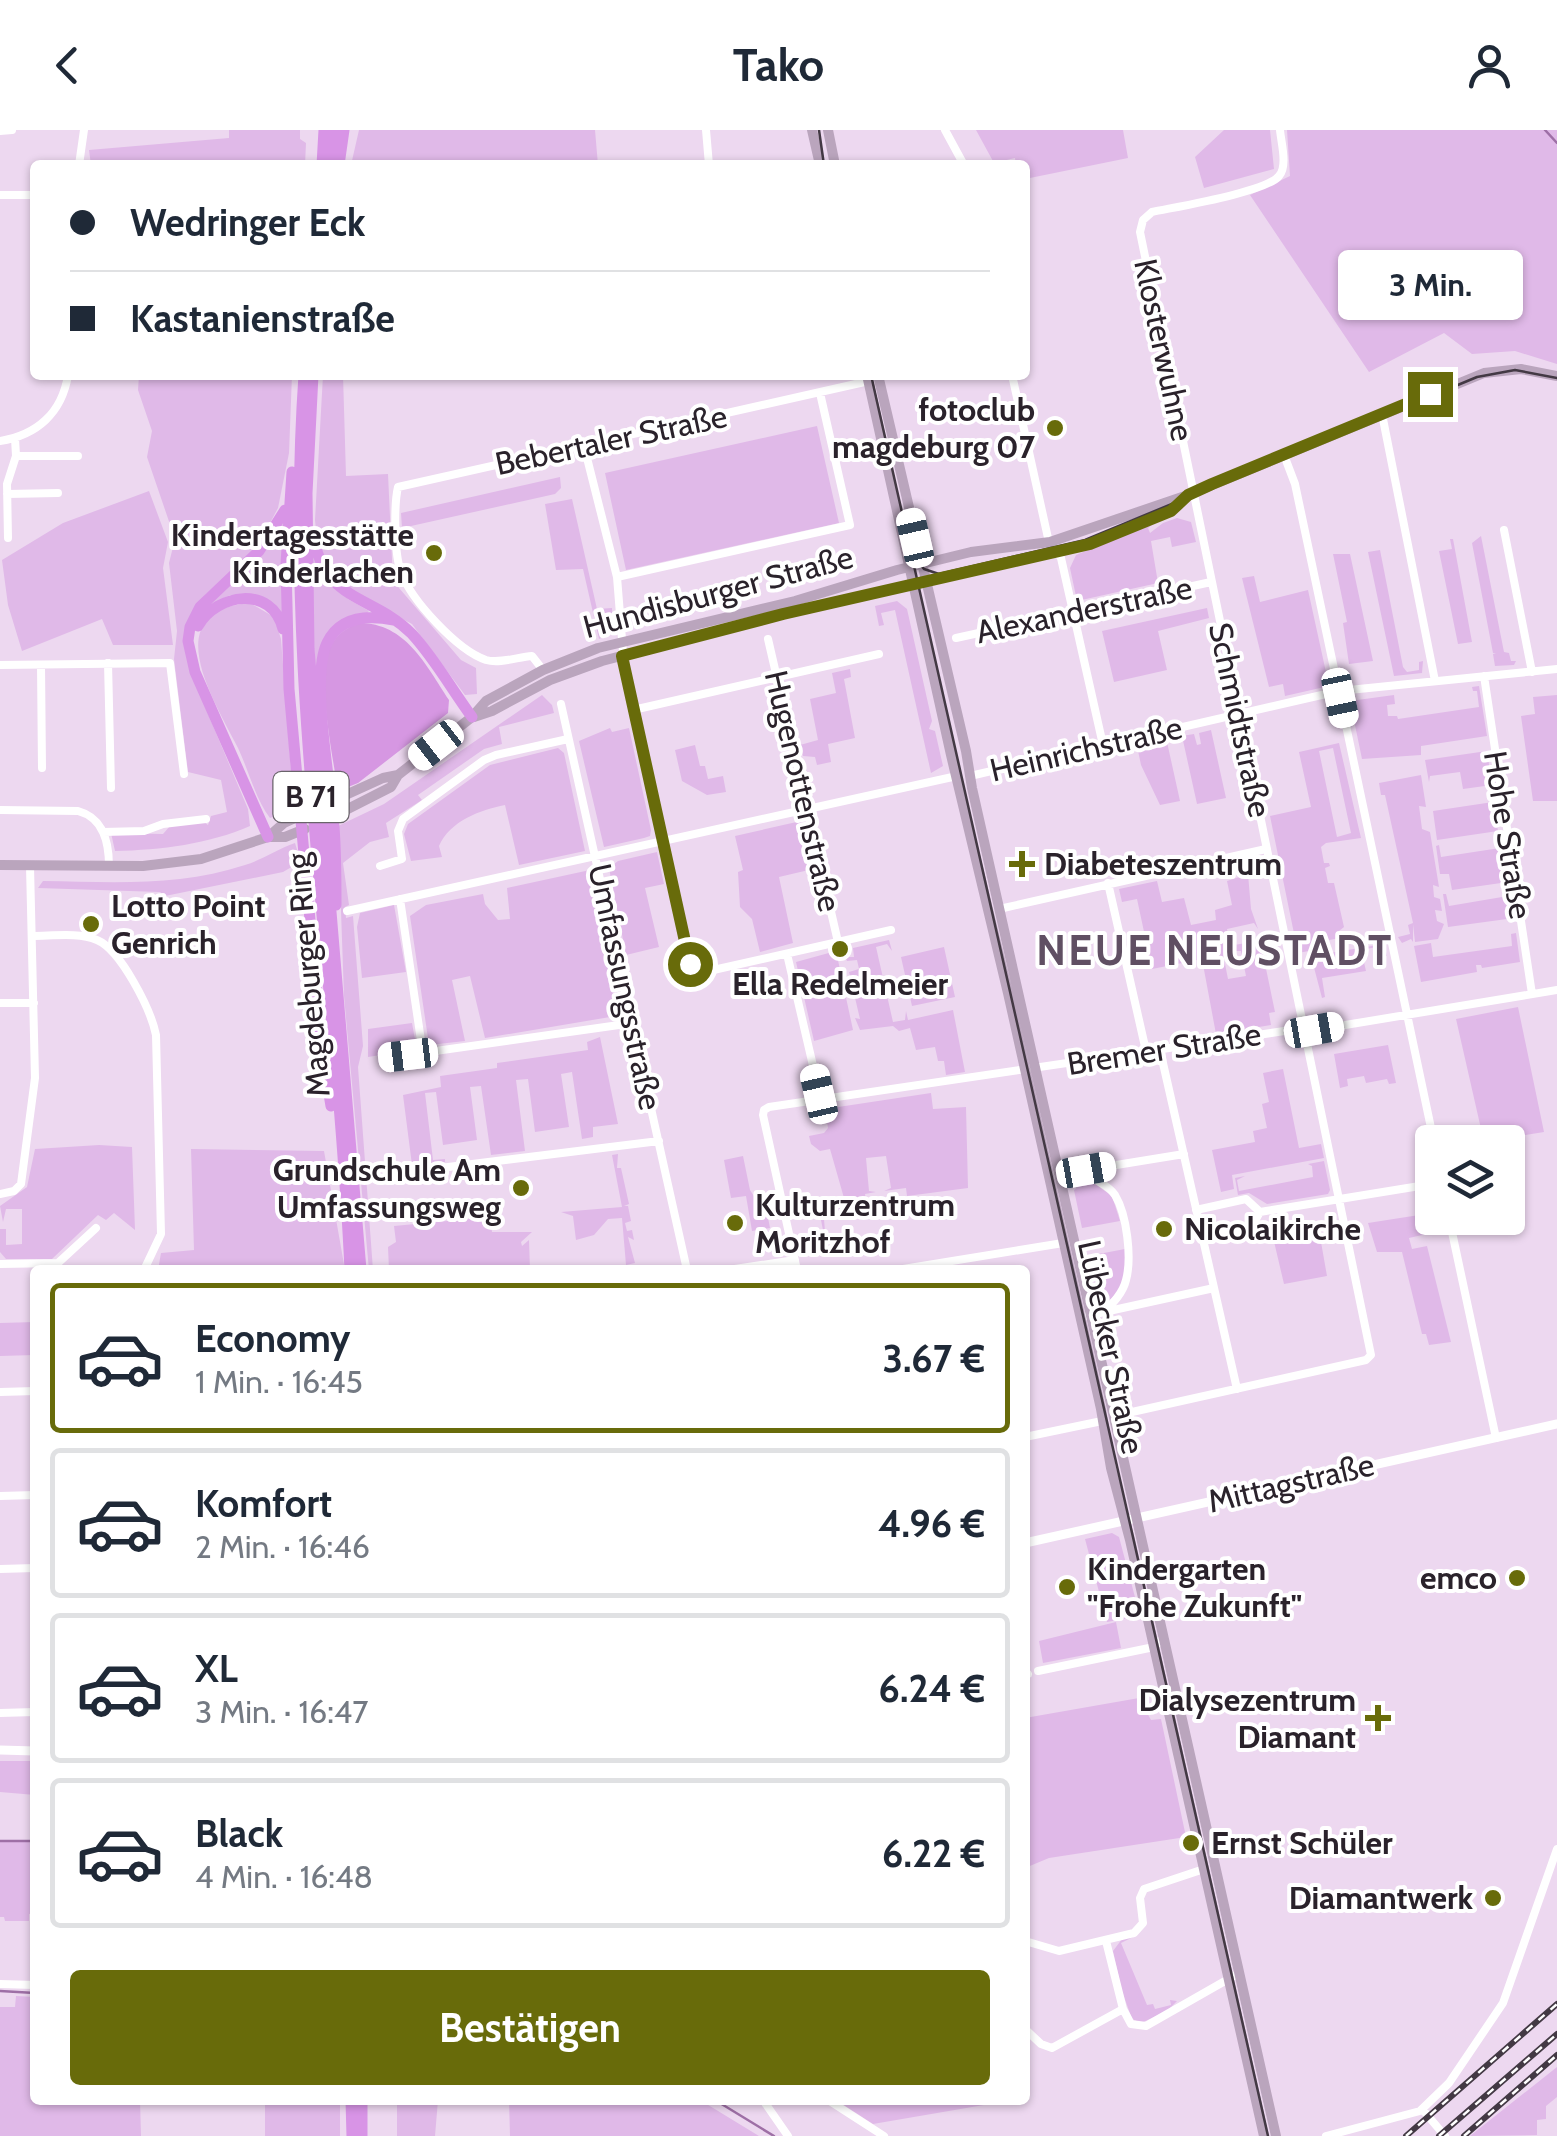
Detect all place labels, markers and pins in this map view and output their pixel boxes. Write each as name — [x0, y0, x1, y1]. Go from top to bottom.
place label: fotoclub magdeburg 07 — [832, 390, 1036, 466]
marker: fotoclub magdeburg 07 — [1044, 417, 1066, 439]
place label: Kindertagesstätte Kinderlachen — [171, 515, 414, 591]
marker: Kindertagesstätte Kinderlachen — [423, 542, 445, 564]
place label: Diabeteszentrum — [1044, 844, 1282, 883]
marker: Diabeteszentrum — [1009, 851, 1035, 877]
place label: Lotto Point Genrich — [111, 886, 265, 962]
marker: Lotto Point Genrich — [80, 913, 102, 935]
marker: Ella Redelmeier — [829, 938, 851, 960]
place label: Ella Redelmeier — [732, 964, 949, 1003]
place label: Grundschule Am Umfassungsweg — [273, 1150, 501, 1226]
marker: Grundschule Am Umfassungsweg — [510, 1177, 532, 1199]
place label: Kulturzentrum Moritzhof — [755, 1185, 955, 1261]
place label: Nicolaikirche — [1184, 1209, 1361, 1248]
marker: Kulturzentrum Moritzhof — [724, 1212, 746, 1234]
marker: Nicolaikirche — [1153, 1218, 1175, 1240]
place label: Kindergarten "Frohe Zukunft" — [1087, 1549, 1302, 1625]
place label: emco — [1420, 1558, 1497, 1597]
marker: emco — [1506, 1567, 1528, 1589]
marker: Kindergarten "Frohe Zukunft" — [1056, 1576, 1078, 1598]
place label: Dialysezentrum Diamant — [1138, 1680, 1356, 1756]
marker: Dialysezentrum Diamant — [1365, 1705, 1391, 1731]
place label: Ernst Schüler — [1211, 1823, 1393, 1862]
marker: Ernst Schüler — [1180, 1832, 1202, 1854]
place label: Diamantwerk — [1289, 1878, 1473, 1917]
marker: Diamantwerk — [1482, 1887, 1504, 1909]

